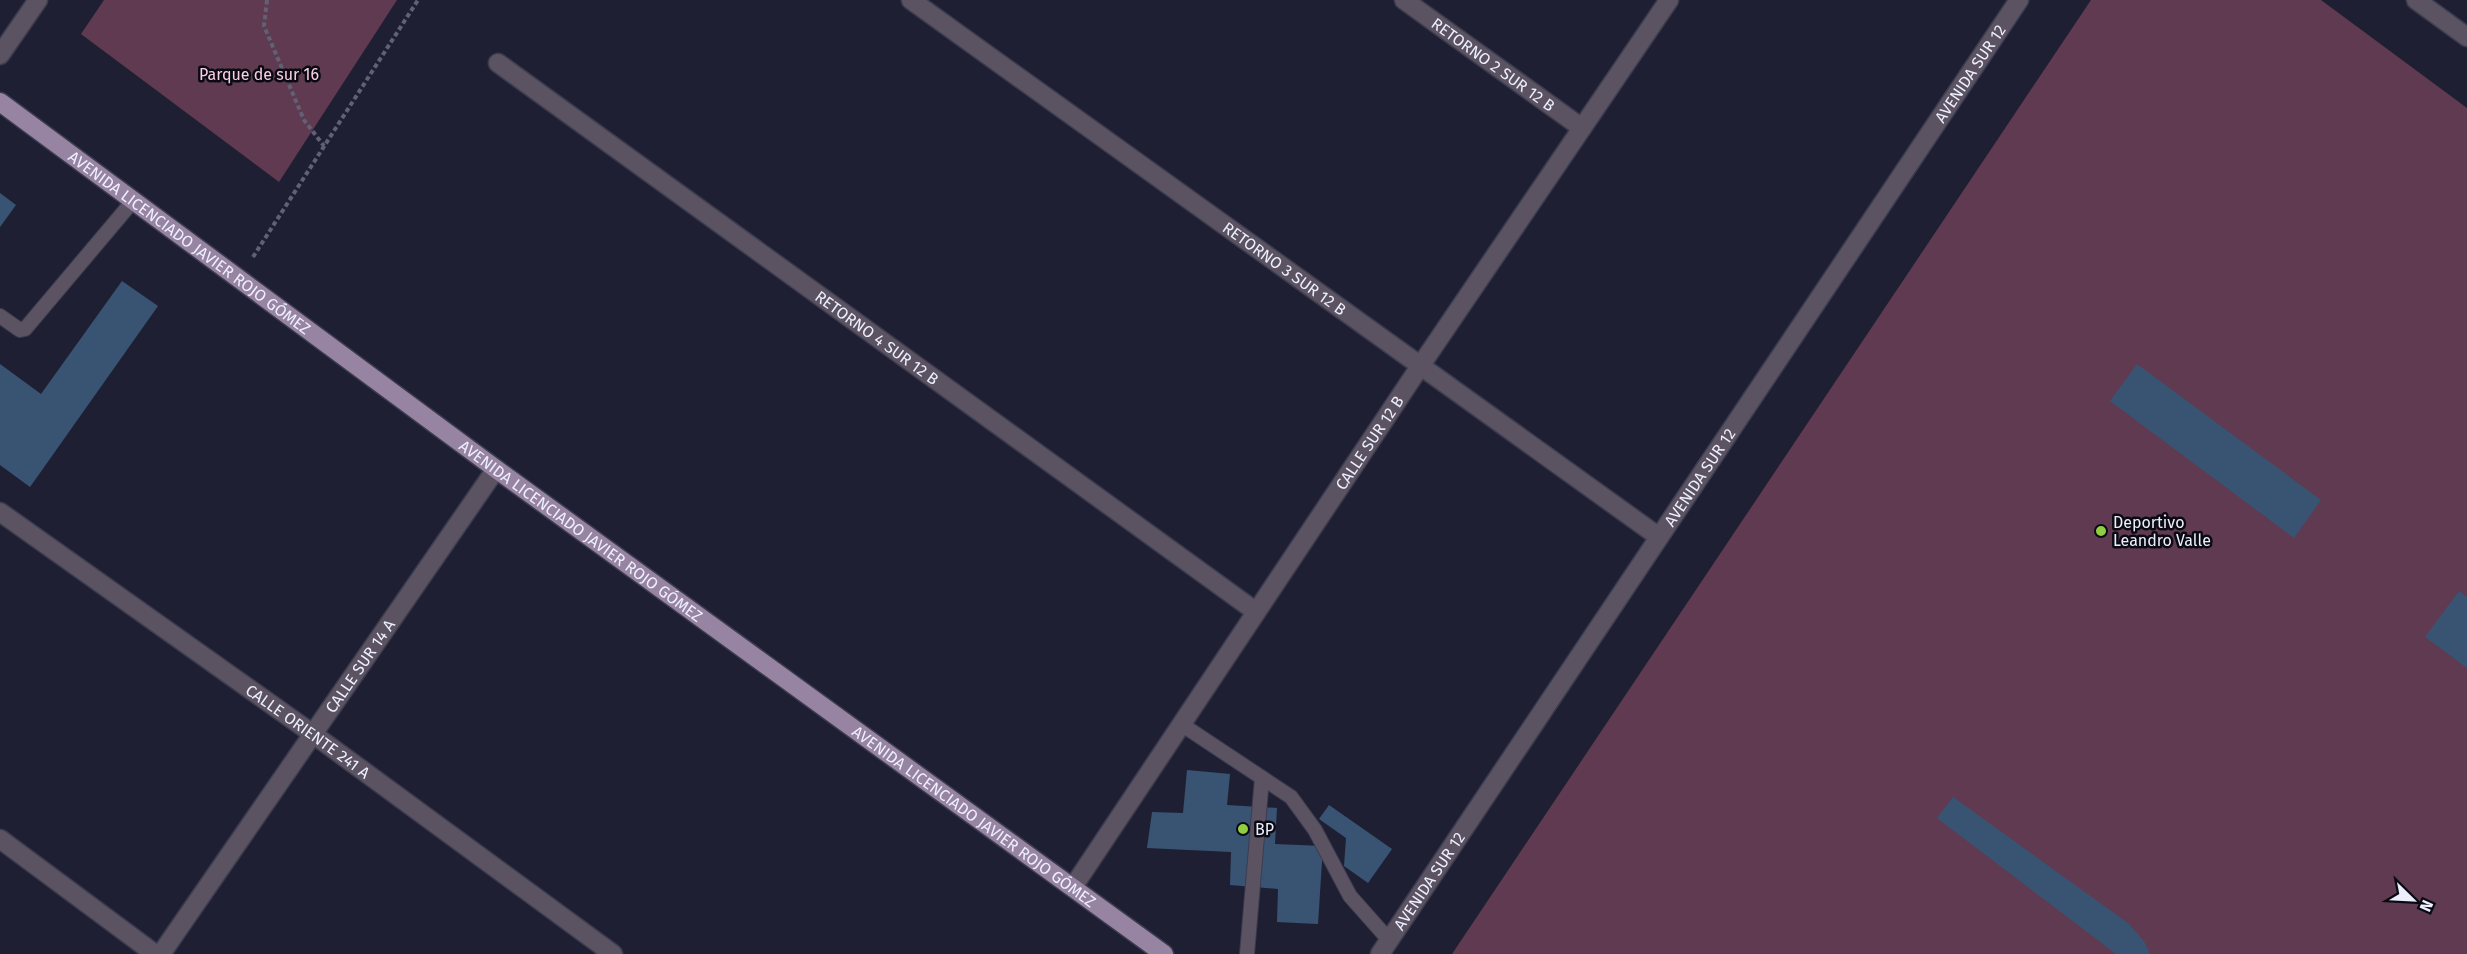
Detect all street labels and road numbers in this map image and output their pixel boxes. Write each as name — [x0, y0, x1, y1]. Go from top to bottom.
street label: RETORNO 2 SUR 12 B — [1428, 14, 1559, 115]
street label: AVENIDA SUR 12 — [1931, 21, 2010, 126]
street label: AVENIDA LICENCIADO JAVIER ROJO GÓMEZ — [65, 147, 314, 339]
street label: RETORNO 3 SUR 12 B — [1219, 218, 1350, 320]
street label: RETORNO 4 SUR 12 B — [811, 287, 942, 389]
street label: CALLE SUR 12 B — [1331, 392, 1408, 494]
street label: AVENIDA SUR 12 — [1660, 425, 1739, 530]
street label: AVENIDA LICENCIADO JAVIER ROJO GÓMEZ — [455, 436, 706, 626]
street label: CALLE SUR 14 A — [322, 615, 400, 717]
street label: CALLE ORIENTE 241 A — [242, 680, 374, 783]
street label: AVENIDA LICENCIADO JAVIER ROJO GÓMEZ — [848, 722, 1099, 911]
street label: AVENIDA SUR 12 — [1390, 829, 1469, 934]

